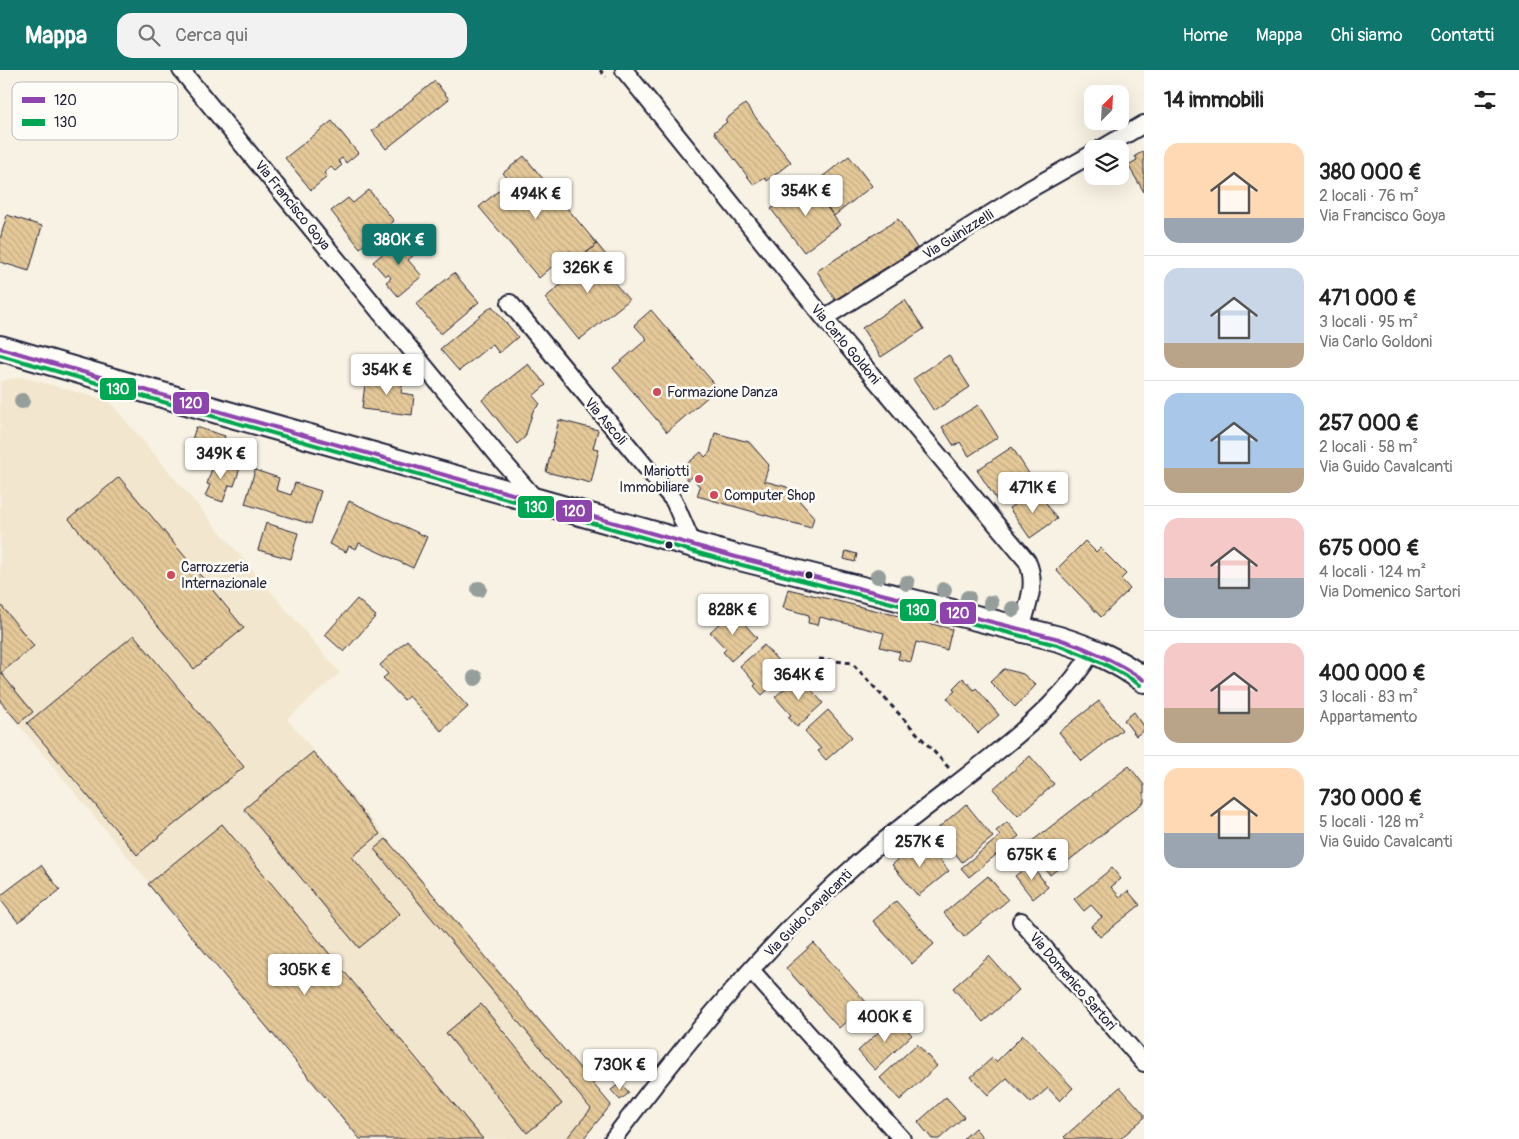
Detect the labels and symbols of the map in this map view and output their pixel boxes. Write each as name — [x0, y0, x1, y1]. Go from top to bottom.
legend — [12, 82, 178, 140]
north arrow — [1084, 85, 1129, 130]
text: 120 — [54, 92, 77, 109]
text: 130 — [54, 114, 77, 131]
street label: Via Francisco Goya — [251, 157, 334, 254]
pin: 354K € — [765, 174, 847, 217]
pin: 494K € — [495, 178, 577, 220]
street label: Via Guinizzelli — [920, 206, 997, 263]
pin: 380K € — [358, 224, 440, 266]
pin: 326K € — [547, 252, 629, 294]
street label: Via Carlo Goldoni — [807, 301, 884, 388]
pin: 354K € — [346, 354, 428, 396]
line badge: 130 — [99, 377, 137, 401]
text: 130 — [107, 381, 130, 398]
place label: Formazione Danza — [667, 384, 778, 401]
marker: Formazione Danza — [651, 386, 663, 398]
line badge: 120 — [172, 391, 210, 415]
street label: Via Ascoli — [581, 394, 631, 449]
text: 120 — [180, 395, 203, 412]
pin: 349K € — [180, 438, 262, 480]
place label: Mariotti Immobiliare — [619, 463, 690, 496]
pin: 471K € — [992, 472, 1074, 514]
marker: Mariotti Immobiliare — [693, 473, 705, 485]
place label: Computer Shop — [724, 487, 816, 504]
marker: Computer Shop — [708, 489, 720, 501]
line badge: 130 — [517, 495, 555, 519]
text: 130 — [525, 499, 548, 516]
line badge: 120 — [555, 499, 593, 523]
text: 120 — [563, 503, 586, 520]
unlabelled marker — [664, 540, 674, 550]
place label: Carrozzeria Internazionale — [181, 559, 267, 592]
marker: Carrozzeria Internazionale — [165, 569, 177, 581]
unlabelled marker — [804, 570, 814, 580]
pin: 828K € — [692, 594, 774, 636]
line badge: 130 — [899, 598, 937, 622]
line badge: 120 — [939, 601, 977, 625]
text: 130 — [907, 602, 930, 619]
text: 120 — [947, 605, 970, 622]
pin: 364K € — [758, 658, 840, 701]
pin: 257K € — [879, 826, 961, 868]
pin: 675K € — [991, 838, 1073, 881]
street label: Via Guido Cavalcanti — [761, 866, 856, 961]
street label: Via Domenico Sartori — [1026, 929, 1120, 1034]
pin: 305K € — [264, 954, 346, 996]
pin: 400K € — [844, 1000, 926, 1043]
pin: 730K € — [579, 1048, 661, 1091]

